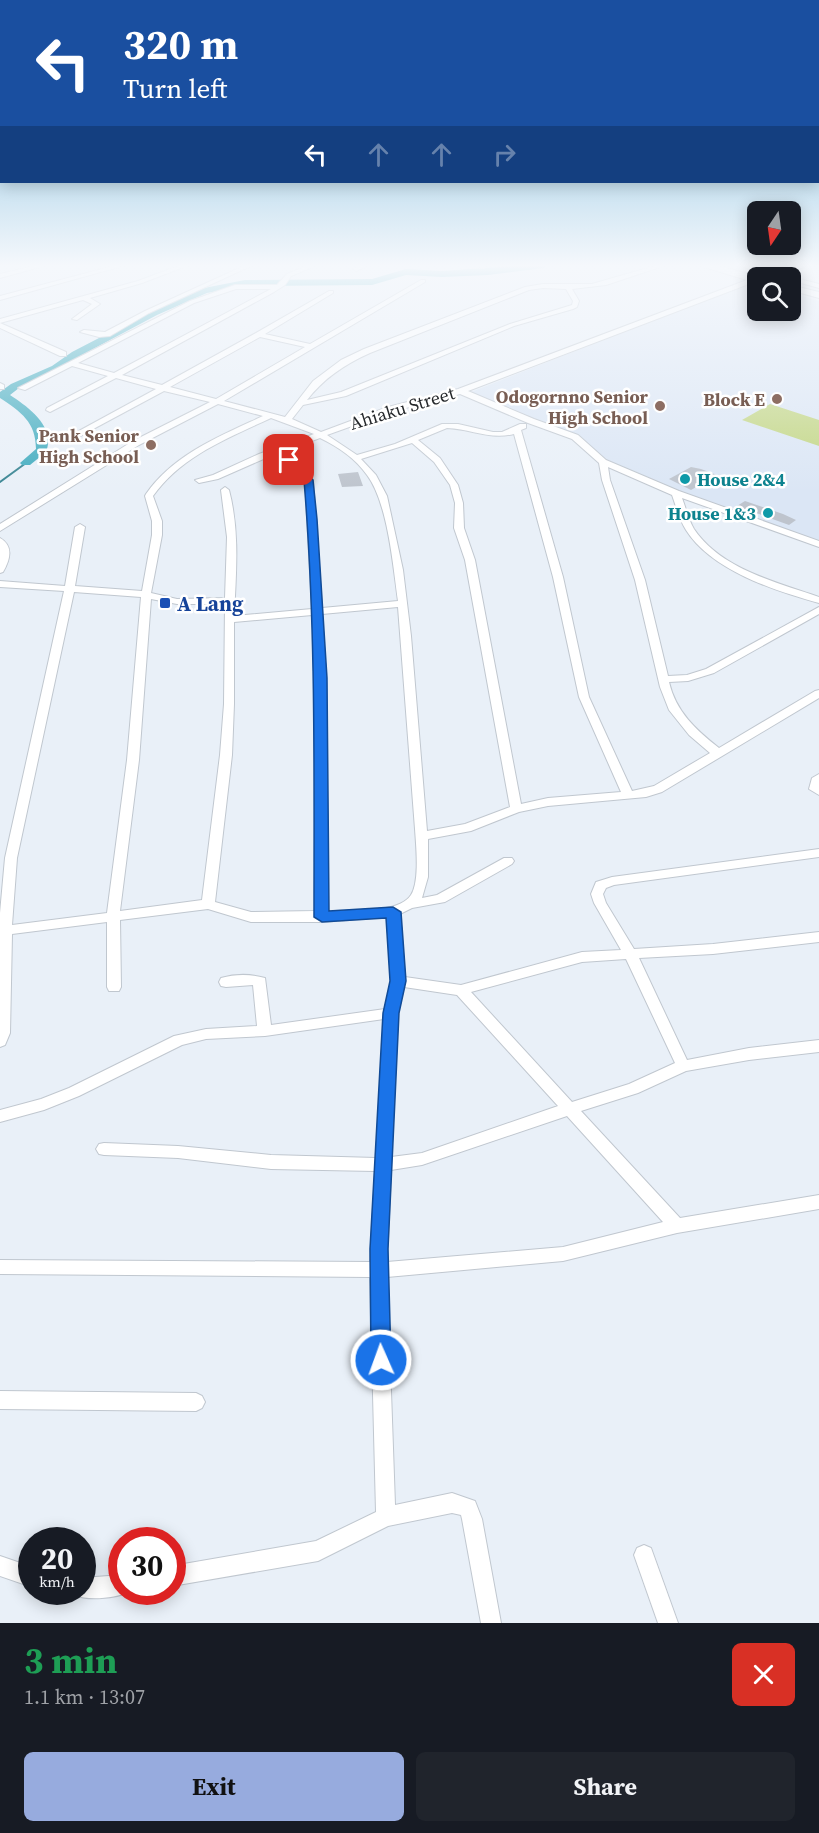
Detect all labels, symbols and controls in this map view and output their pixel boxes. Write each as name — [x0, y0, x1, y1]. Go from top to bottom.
text: 320 m — [123, 15, 238, 73]
icon: left — [24, 24, 102, 102]
text: Turn left — [123, 70, 227, 107]
icon: left — [299, 138, 332, 171]
icon: ahead — [362, 138, 395, 171]
icon: ahead — [425, 138, 458, 171]
icon: right — [488, 138, 521, 171]
north arrow — [747, 201, 801, 255]
map controls — [747, 201, 801, 321]
button: search — [747, 267, 801, 321]
street label: Ahiaku Street — [347, 380, 458, 436]
place label: Odogornno Senior High School — [496, 384, 649, 430]
place label: Block E — [703, 387, 765, 412]
marker: Block E — [770, 392, 784, 406]
marker: Odogornno Senior High School — [653, 399, 667, 413]
place label: Pank Senior High School — [39, 423, 140, 469]
pin — [263, 434, 314, 485]
marker: Pank Senior High School — [144, 438, 158, 452]
icon: arrive — [272, 443, 305, 476]
place label: House 2&4 — [697, 467, 786, 492]
marker: House 2&4 — [678, 472, 692, 486]
place label: House 1&3 — [668, 501, 756, 526]
marker: House 1&3 — [761, 506, 775, 520]
place label: A Lang — [177, 589, 244, 618]
marker: A Lang — [158, 596, 172, 610]
position arrow — [349, 1328, 413, 1392]
speed limit sign: 30 — [108, 1527, 186, 1605]
text: 20 — [41, 1538, 73, 1579]
text: km/h — [39, 1571, 75, 1592]
text: 3 min — [24, 1636, 117, 1685]
button: close — [732, 1643, 795, 1706]
text: 1.1 km · 13:07 — [24, 1683, 145, 1711]
button: Exit — [24, 1752, 404, 1821]
button: Share — [416, 1752, 795, 1821]

